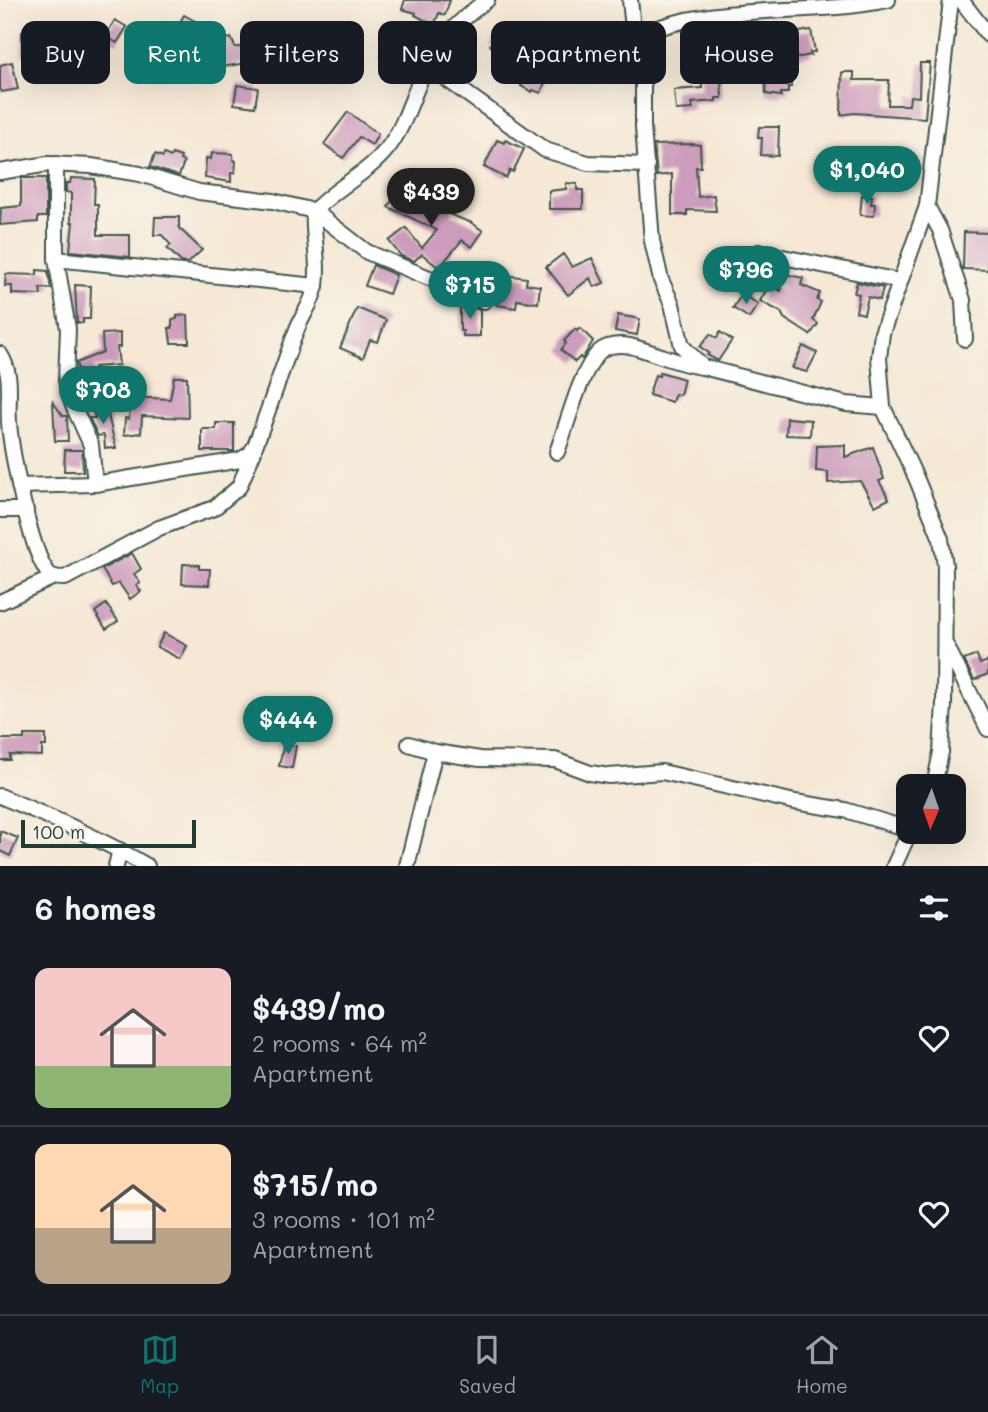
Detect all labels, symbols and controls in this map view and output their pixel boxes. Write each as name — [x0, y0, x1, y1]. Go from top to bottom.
chip: Buy — [21, 21, 110, 84]
chip: Rent — [124, 21, 226, 84]
chip: Filters — [240, 21, 364, 84]
chip: New — [378, 21, 477, 84]
chip: Apartment — [491, 21, 666, 84]
chip: House — [680, 21, 799, 84]
pin: $1,040 — [810, 146, 924, 206]
text: $1,040 — [829, 154, 905, 184]
pin: $439 — [390, 168, 472, 228]
text: $439 — [403, 176, 459, 206]
pin: $796 — [705, 246, 787, 306]
text: $796 — [719, 254, 773, 284]
pin: $715 — [429, 262, 511, 321]
text: $715 — [445, 269, 495, 299]
pin: $708 — [62, 366, 144, 426]
text: $708 — [75, 374, 131, 404]
pin: $444 — [247, 696, 329, 756]
text: $444 — [259, 704, 317, 734]
north arrow — [896, 774, 966, 844]
map controls — [896, 774, 966, 844]
scale bar — [21, 817, 196, 849]
text: 100 m — [32, 819, 85, 844]
text: 6 homes — [35, 888, 156, 928]
icon: filters — [915, 889, 953, 927]
text: $439/mo — [252, 988, 385, 1028]
icon: home — [91, 996, 175, 1080]
icon: heart — [915, 1019, 953, 1057]
text: 2 rooms · 64 m² — [252, 1028, 427, 1058]
text: Apartment — [252, 1058, 374, 1088]
text: $715/mo — [252, 1164, 378, 1204]
icon: home — [91, 1172, 175, 1256]
icon: heart — [915, 1195, 953, 1233]
text: 3 rooms · 101 m² — [252, 1204, 435, 1234]
text: Apartment — [252, 1234, 374, 1264]
tab: Map — [140, 1331, 179, 1398]
tab: Saved — [459, 1331, 516, 1398]
tab: Home — [796, 1331, 848, 1398]

